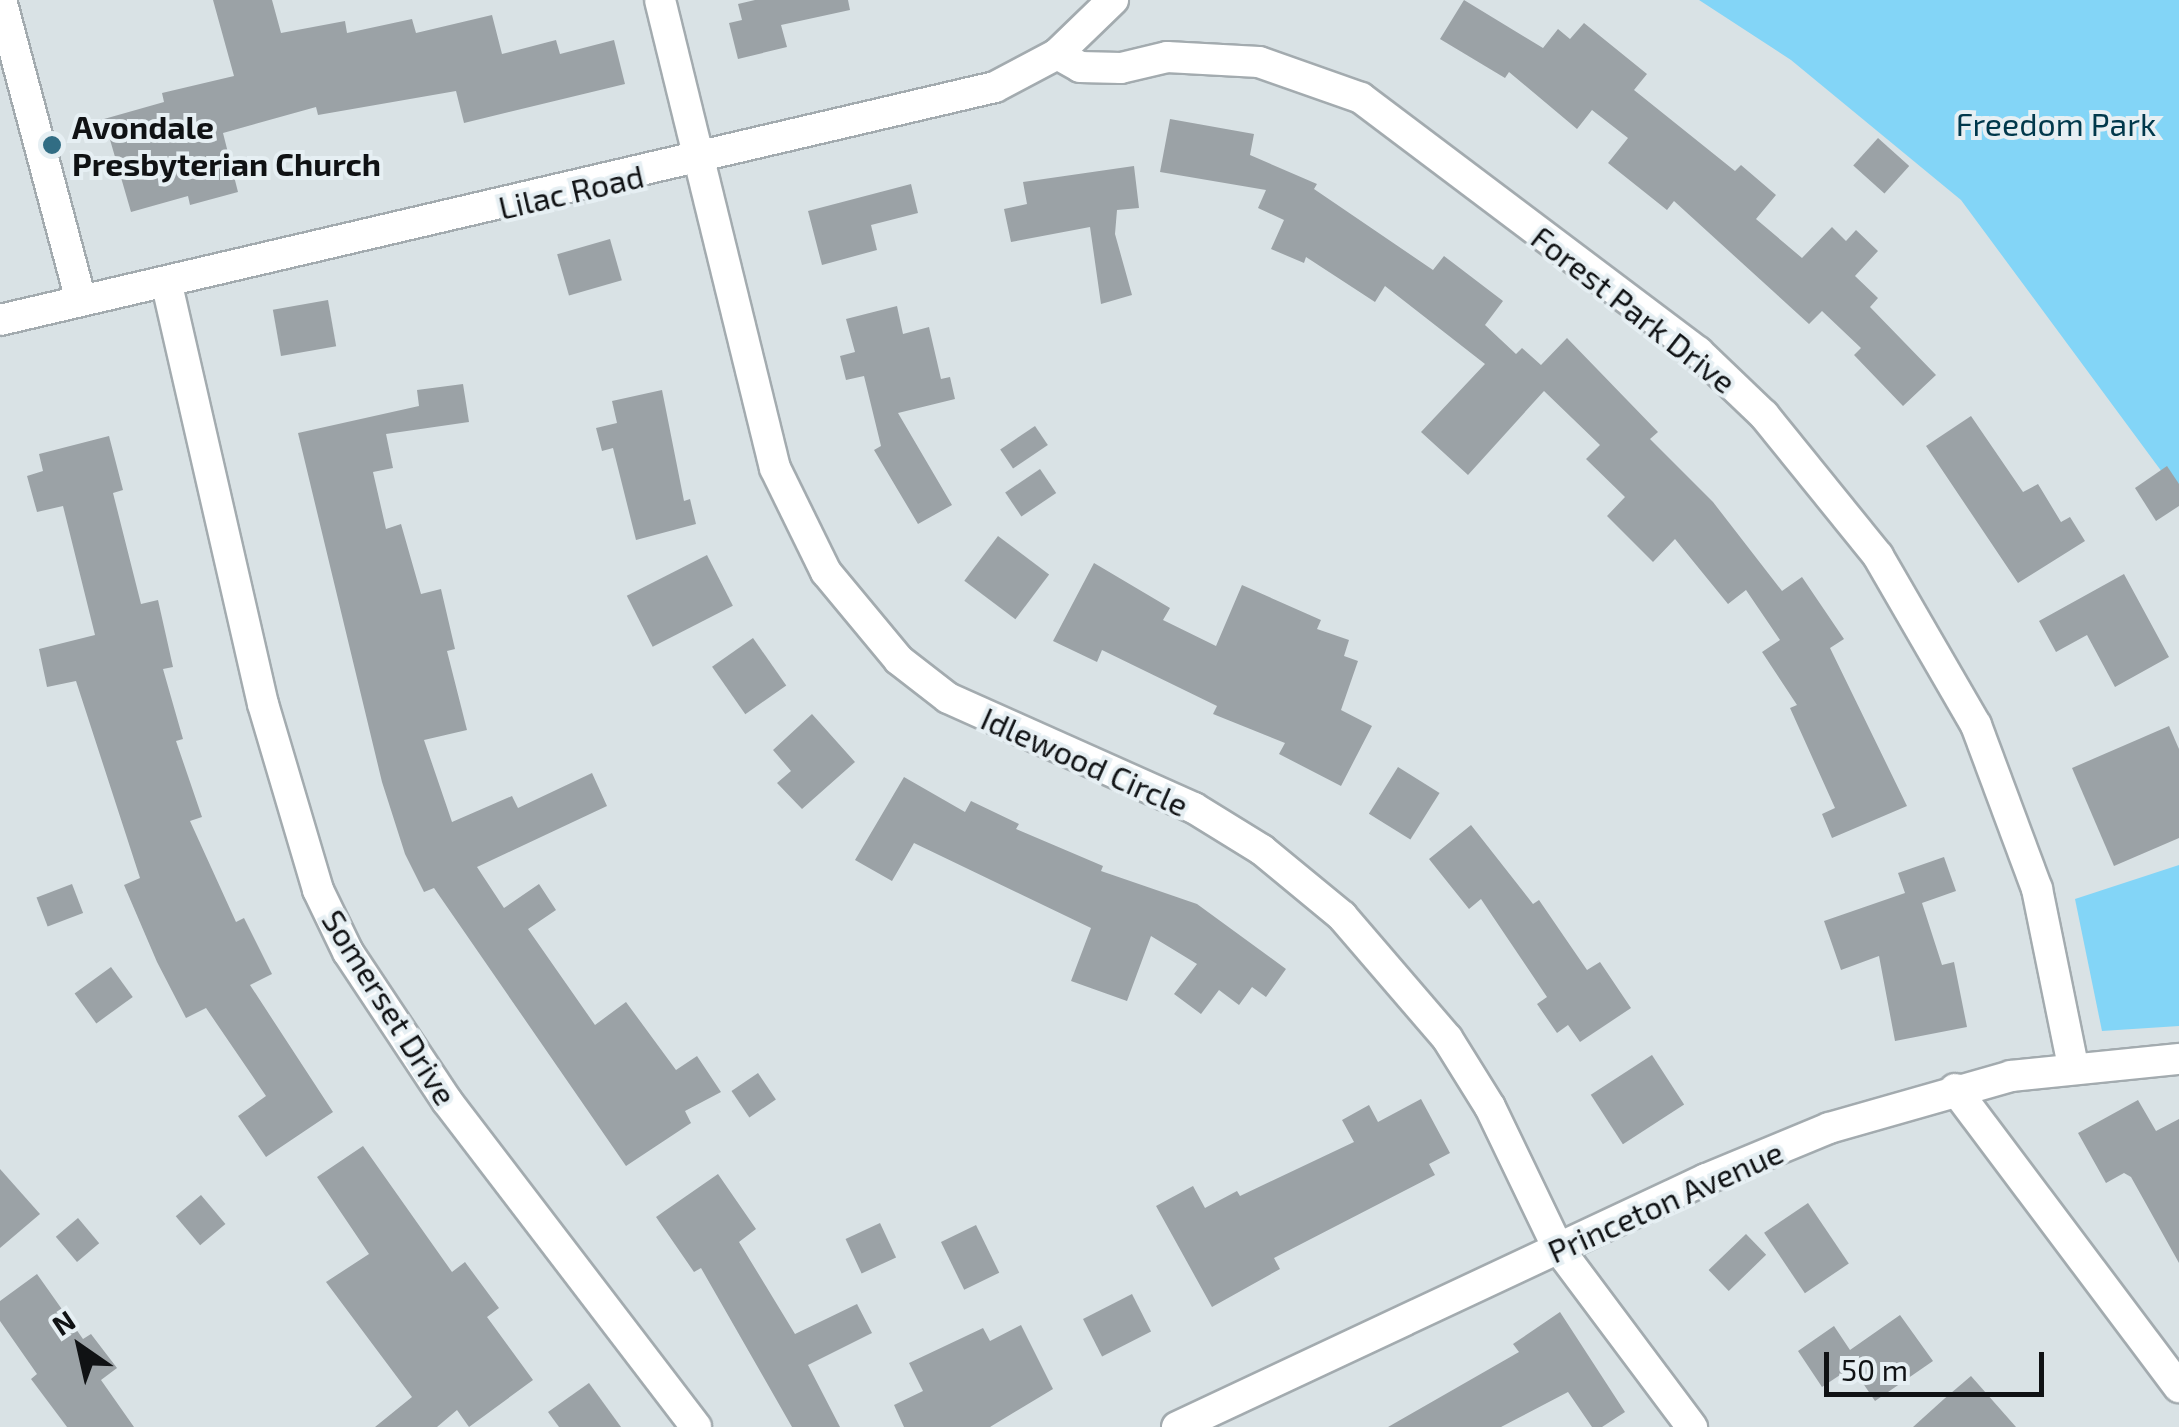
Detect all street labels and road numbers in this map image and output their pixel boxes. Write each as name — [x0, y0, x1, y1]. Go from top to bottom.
street label: Lilac Road — [495, 156, 647, 226]
street label: Forest Park Drive — [1524, 217, 1744, 401]
street label: Idlewood Circle — [976, 698, 1194, 824]
street label: Somerset Drive — [315, 902, 465, 1112]
street label: Princeton Avenue — [1541, 1132, 1789, 1270]

